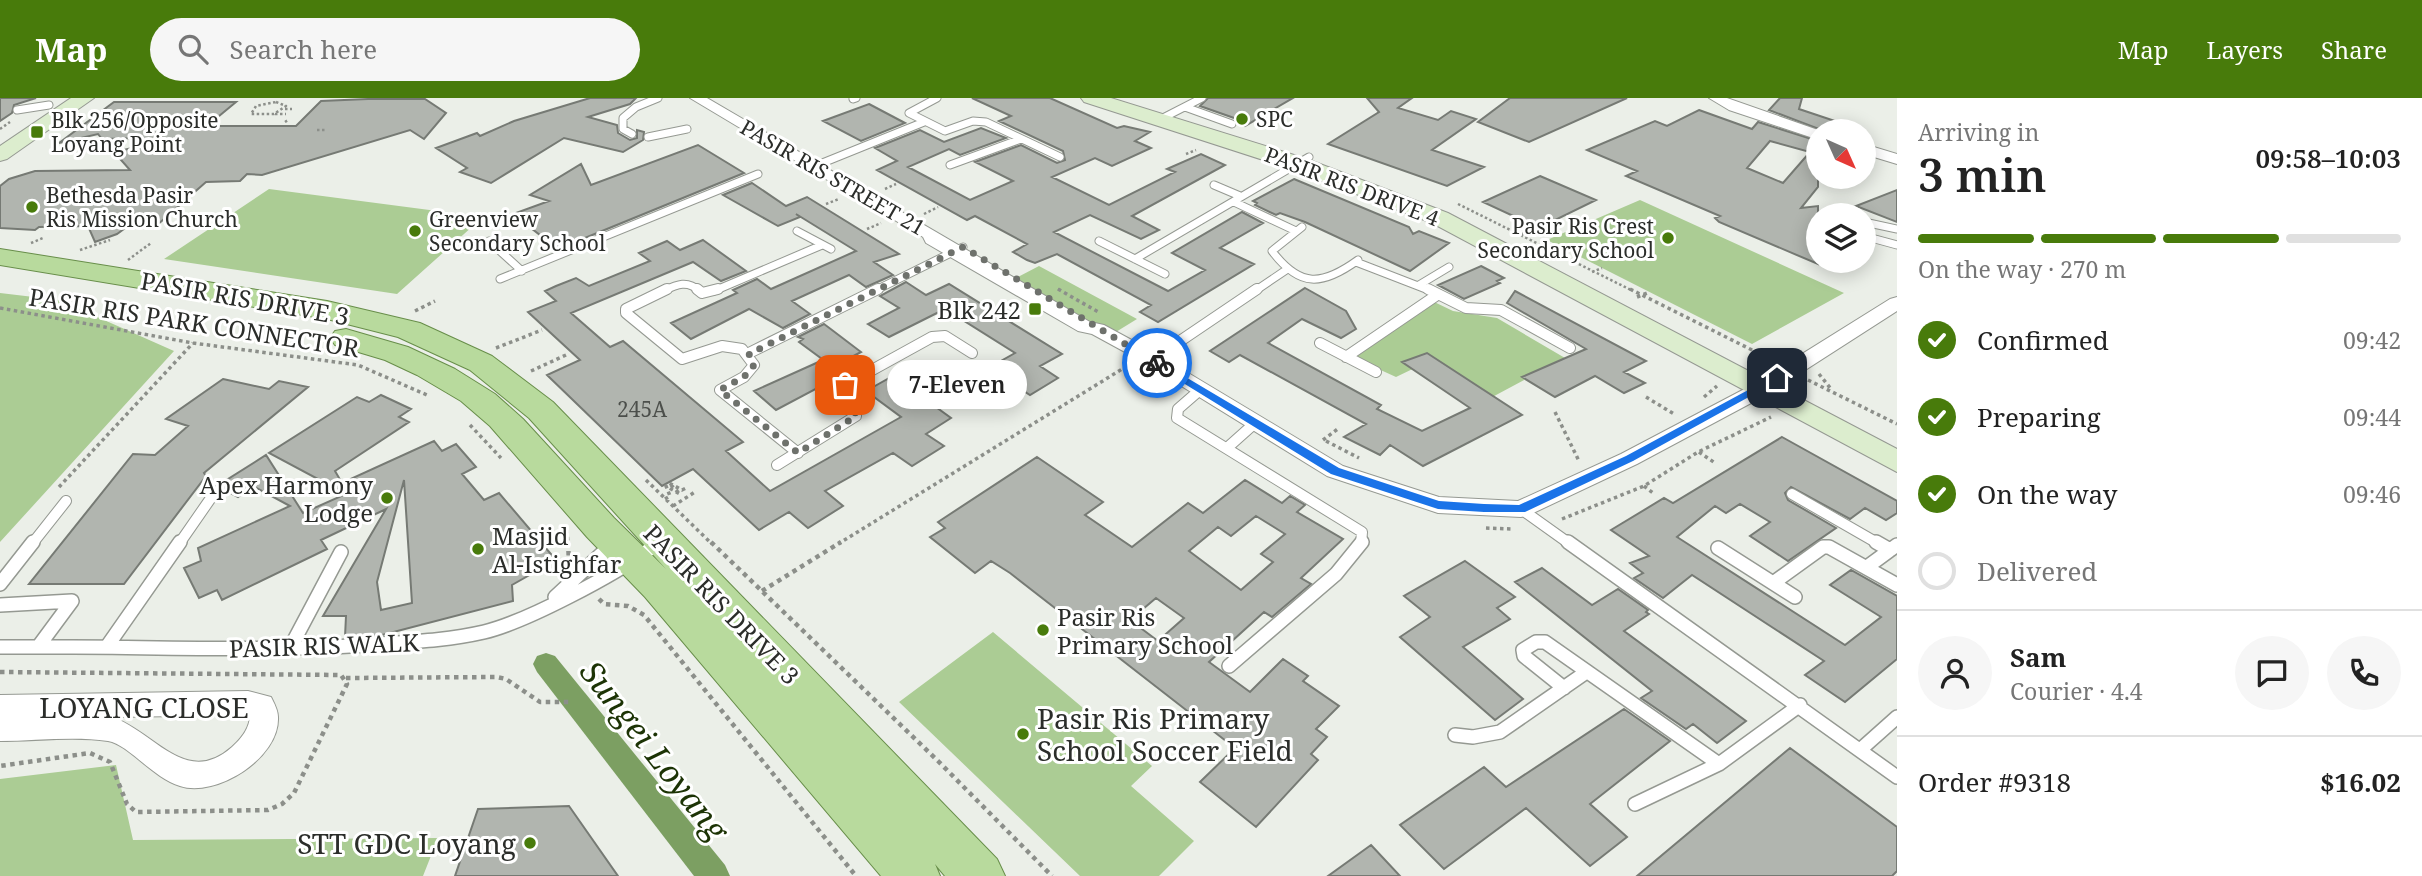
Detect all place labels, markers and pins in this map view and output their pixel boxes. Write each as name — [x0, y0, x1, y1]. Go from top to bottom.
place label: SPC — [1256, 105, 1293, 133]
place label: Blk 256/Opposite Loyang Point — [51, 106, 219, 158]
marker: SPC — [1234, 111, 1250, 127]
marker: Blk 256/Opposite Loyang Point — [29, 124, 45, 140]
place label: Bethesda Pasir Ris Mission Church — [46, 181, 238, 233]
marker: Bethesda Pasir Ris Mission Church — [24, 199, 40, 215]
place label: Greenview Secondary School — [429, 205, 606, 257]
place label: Pasir Ris Crest Secondary School — [1478, 212, 1654, 264]
marker: Greenview Secondary School — [407, 223, 423, 239]
marker: Pasir Ris Crest Secondary School — [1660, 230, 1676, 246]
place label: Blk 242 — [937, 293, 1021, 326]
marker: Blk 242 — [1027, 301, 1043, 317]
pin — [1747, 348, 1807, 408]
pin — [815, 355, 875, 415]
callout: 7-Eleven — [887, 360, 1027, 410]
place label: Apex Harmony Lodge — [199, 468, 373, 529]
marker: Apex Harmony Lodge — [379, 490, 395, 506]
place label: Masjid Al-Istighfar — [492, 519, 621, 580]
marker: Masjid Al-Istighfar — [470, 541, 486, 557]
place label: Pasir Ris Primary School — [1057, 600, 1234, 661]
marker: Pasir Ris Primary School — [1035, 622, 1051, 638]
place label: Pasir Ris Primary School Soccer Field — [1037, 699, 1293, 769]
marker: Pasir Ris Primary School Soccer Field — [1015, 726, 1031, 742]
place label: STT GDC Loyang — [297, 824, 516, 862]
marker: STT GDC Loyang — [522, 835, 538, 851]

